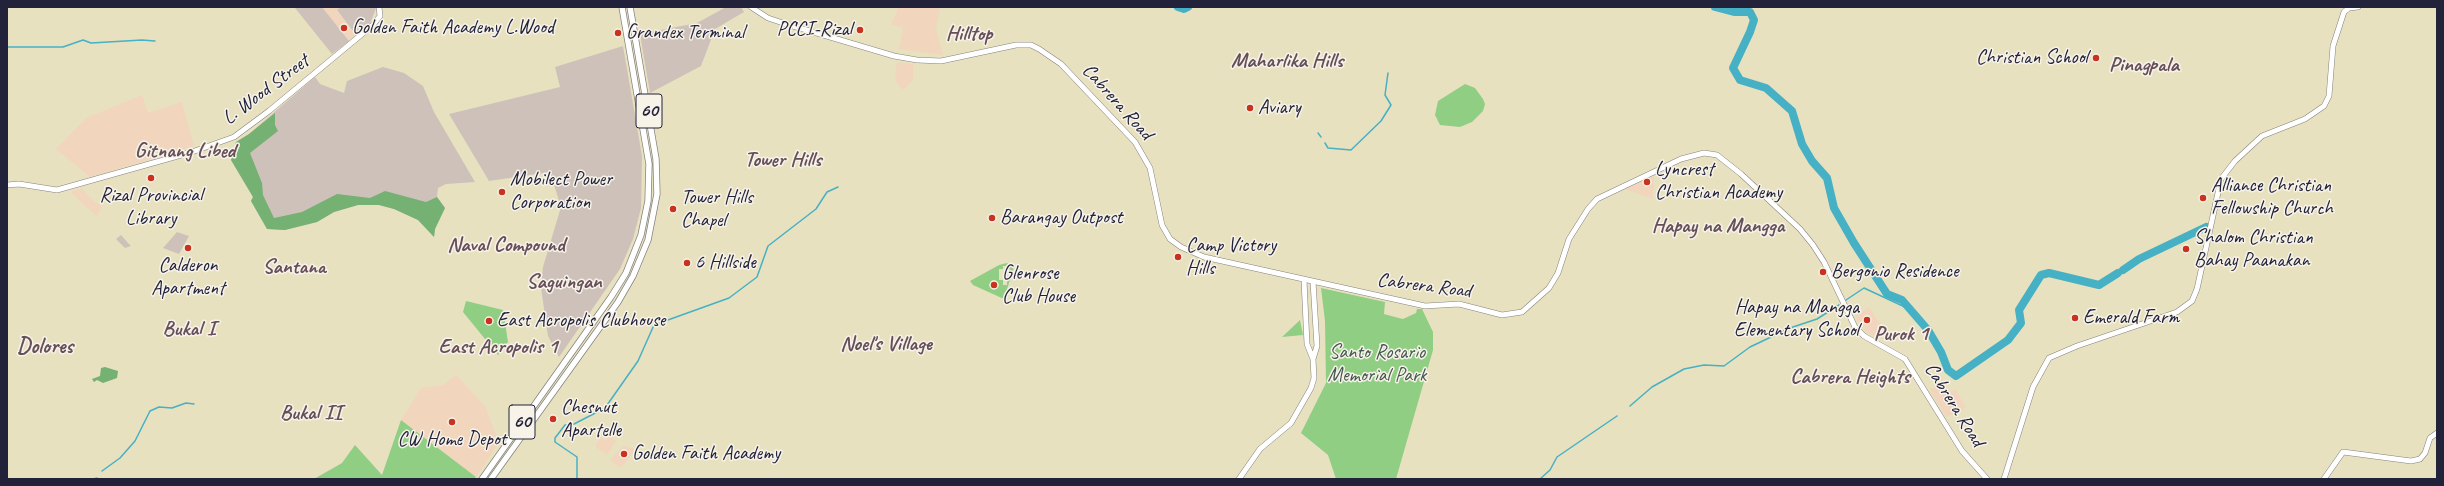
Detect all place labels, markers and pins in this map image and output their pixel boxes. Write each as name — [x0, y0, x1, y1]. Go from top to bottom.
place label: Golden Faith Academy L.Wood — [352, 16, 554, 40]
place label: PCCI-Rizal — [777, 18, 852, 42]
place label: Grandex Terminal — [626, 21, 744, 45]
marker: Golden Faith Academy L.Wood — [339, 23, 349, 33]
marker: PCCI-Rizal — [855, 25, 865, 35]
marker: Grandex Terminal — [613, 28, 623, 38]
place label: Christian School — [1976, 46, 2088, 70]
marker: Christian School — [2091, 53, 2101, 63]
place label: Aviary — [1258, 96, 1301, 120]
marker: Aviary — [1245, 103, 1255, 113]
place label: Lyncrest Christian Academy — [1655, 158, 1782, 205]
place label: Mobilect Power Corporation — [510, 168, 612, 215]
marker: Rizal Provincial Library — [146, 173, 156, 183]
place label: Alliance Christian Fellowship Church — [2211, 174, 2333, 221]
marker: Lyncrest Christian Academy — [1642, 177, 1652, 187]
place label: Rizal Provincial Library — [100, 184, 202, 231]
place label: Tower Hills Chapel — [681, 186, 753, 233]
marker: Mobilect Power Corporation — [497, 187, 507, 197]
marker: Alliance Christian Fellowship Church — [2198, 193, 2208, 203]
marker: Tower Hills Chapel — [668, 204, 678, 214]
place label: Barangay Outpost — [1000, 206, 1122, 230]
marker: Barangay Outpost — [987, 213, 997, 223]
place label: Shalom Christian Bahay Paanakan — [2194, 226, 2313, 273]
place label: Camp Victory Hills — [1186, 234, 1276, 281]
marker: Calderon Apartment — [183, 243, 193, 253]
marker: Shalom Christian Bahay Paanakan — [2181, 244, 2191, 254]
place label: 6 Hillside — [695, 251, 756, 275]
marker: Camp Victory Hills — [1173, 252, 1183, 262]
place label: Calderon Apartment — [151, 254, 225, 301]
marker: 6 Hillside — [682, 258, 692, 268]
place label: Bergonio Residence — [1831, 260, 1958, 284]
place label: Glenrose Club House — [1002, 262, 1075, 309]
marker: Bergonio Residence — [1818, 267, 1828, 277]
marker: Glenrose Club House — [989, 280, 999, 290]
place label: Hapay na Mangga Elementary School — [1734, 296, 1859, 343]
place label: Emerald Farm — [2083, 306, 2179, 330]
place label: East Acropolis Clubhouse — [497, 309, 665, 333]
marker: Emerald Farm — [2070, 313, 2080, 323]
marker: Hapay na Mangga Elementary School — [1862, 315, 1872, 325]
marker: East Acropolis Clubhouse — [484, 316, 494, 326]
place label: Chesnut Apartelle — [561, 396, 621, 443]
marker: Chesnut Apartelle — [548, 414, 558, 424]
marker: CW Home Depot — [447, 417, 457, 427]
place label: CW Home Depot — [398, 428, 506, 452]
place label: Golden Faith Academy — [632, 442, 780, 466]
marker: Golden Faith Academy — [619, 449, 629, 459]

